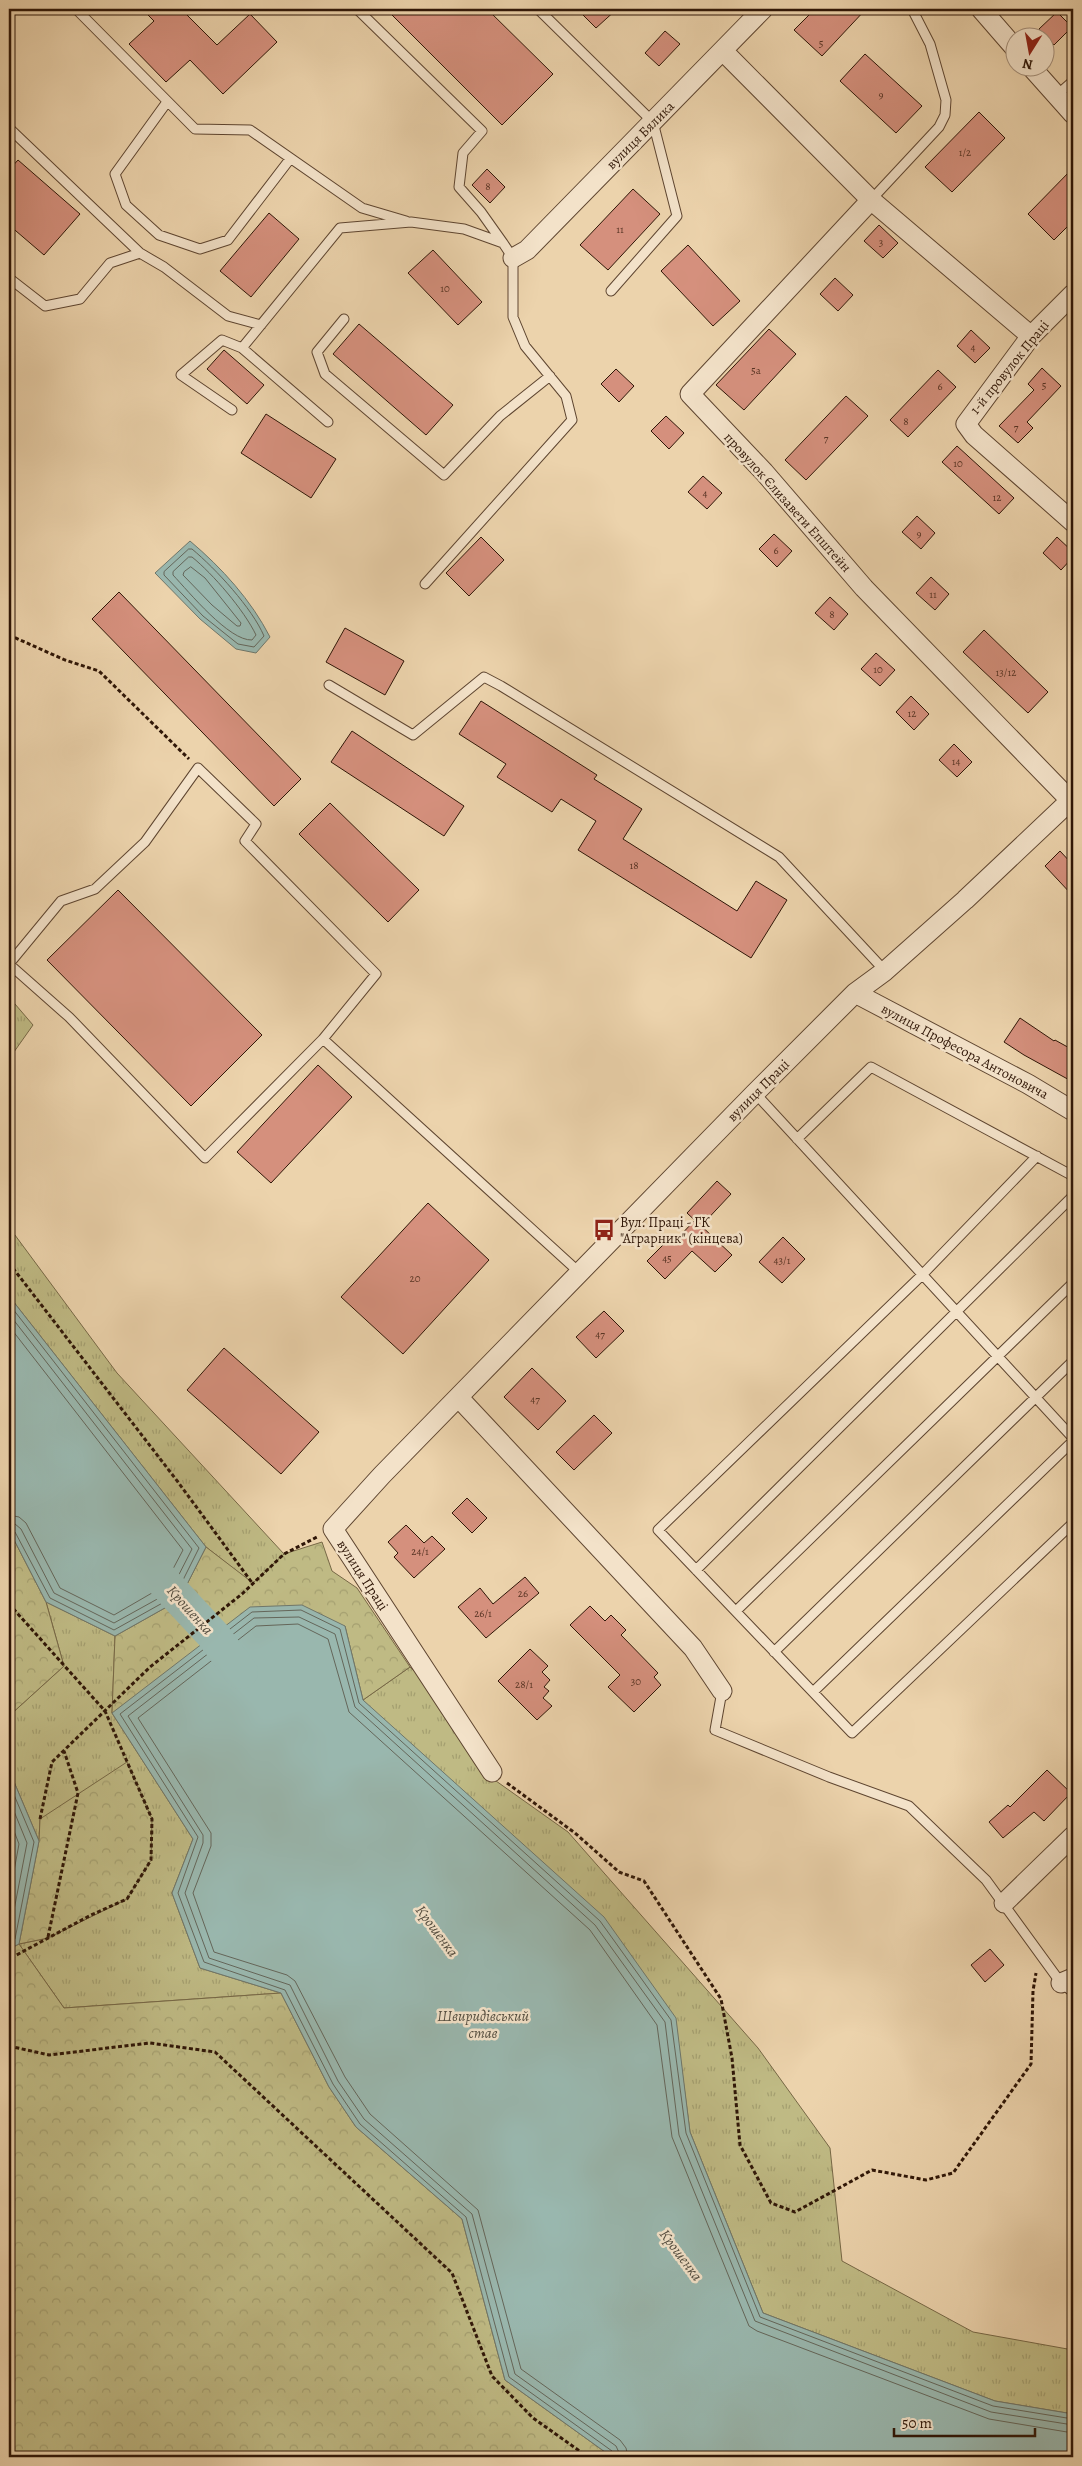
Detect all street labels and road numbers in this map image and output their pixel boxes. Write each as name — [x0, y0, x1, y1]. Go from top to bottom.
street label: вулиця Бялика — [602, 97, 679, 174]
street label: 1-й провулок Праці — [965, 316, 1053, 418]
street label: провулок Єлизавети Епштейн — [720, 428, 856, 576]
street label: вулиця Професора Антоновича — [878, 999, 1052, 1104]
street label: вулиця Праці — [723, 1055, 794, 1126]
street label: вулиця Праці — [333, 1536, 393, 1614]

